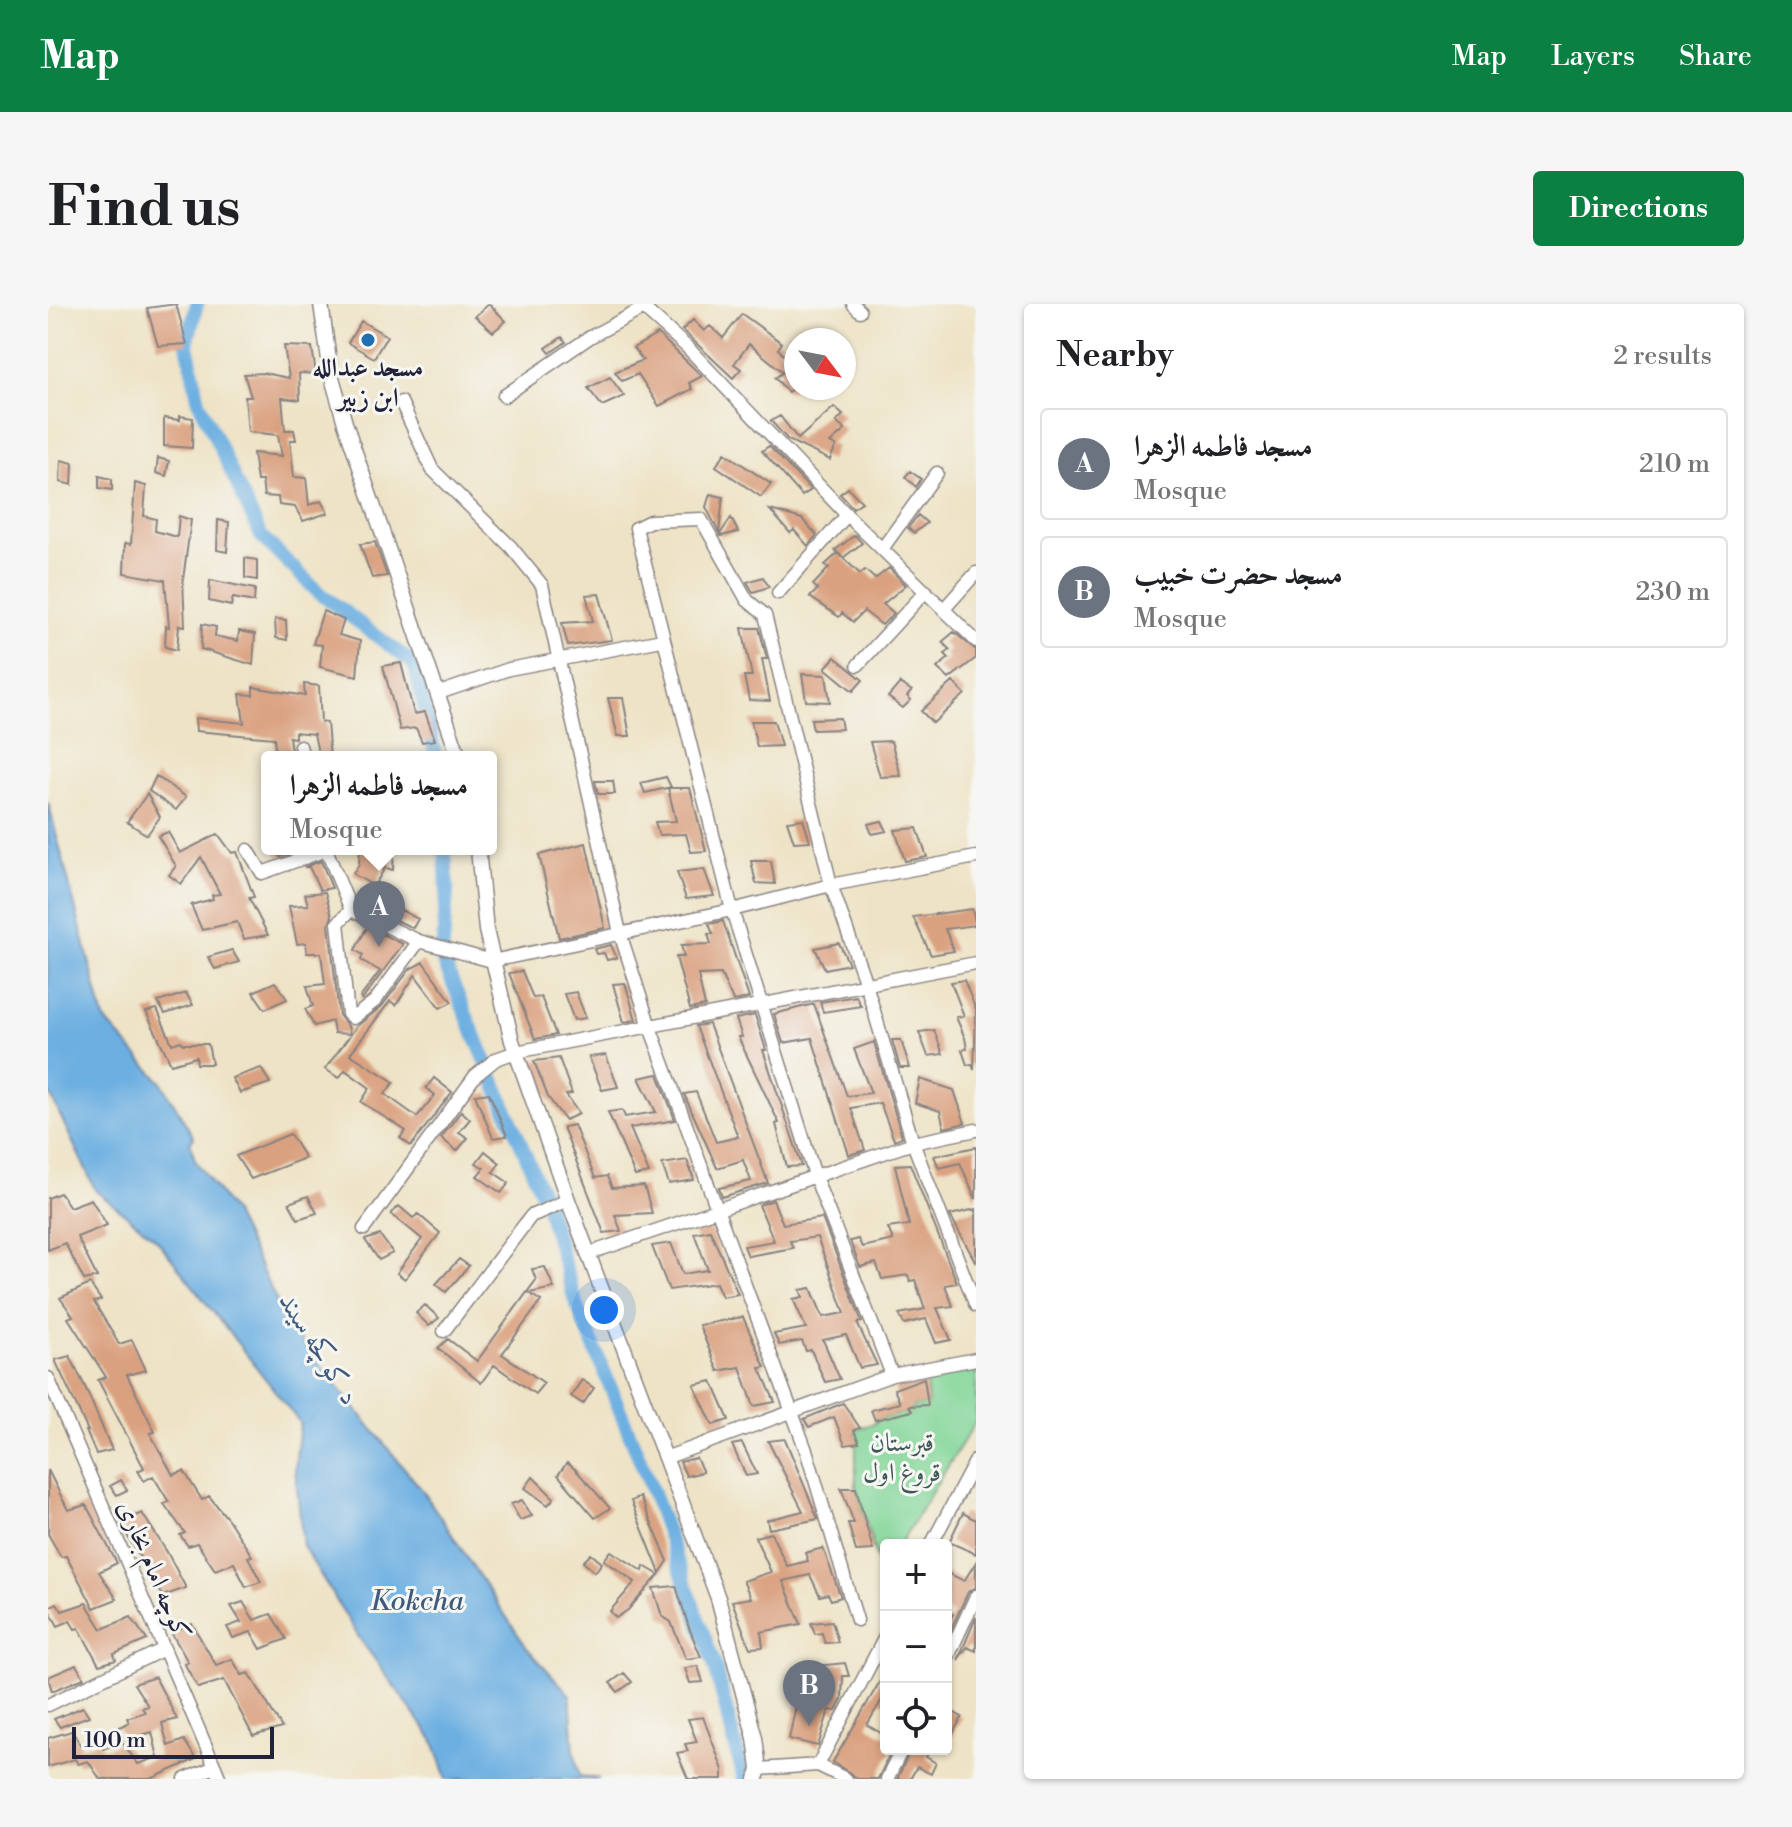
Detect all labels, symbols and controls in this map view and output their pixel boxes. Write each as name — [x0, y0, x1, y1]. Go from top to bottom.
text: Map — [40, 33, 120, 80]
text: Map — [1452, 39, 1507, 74]
text: Layers — [1551, 39, 1635, 74]
text: Share — [1679, 39, 1752, 74]
button: Directions — [1533, 171, 1744, 246]
text: Find us — [48, 173, 241, 243]
north arrow — [784, 328, 856, 400]
marker: مسجد عبدالله ابن زبیر — [359, 331, 377, 349]
text: Nearby — [1056, 335, 1174, 377]
text: 2 results — [1613, 340, 1712, 372]
place label: مسجد عبدالله ابن زبیر — [313, 352, 423, 414]
text: مسجد فاطمه الزهرا — [1134, 428, 1313, 466]
text: A — [1075, 448, 1093, 480]
text: 210 m — [1639, 448, 1710, 480]
text: Mosque — [1134, 475, 1227, 507]
text: مسجد حضرت خبیب — [1134, 556, 1343, 594]
text: B — [1074, 576, 1094, 608]
text: 230 m — [1635, 576, 1710, 608]
text: Mosque — [1134, 603, 1227, 635]
popup — [261, 751, 497, 855]
text: مسجد فاطمه الزهرا — [290, 767, 468, 805]
text: Mosque — [290, 814, 383, 846]
pin: A — [353, 881, 405, 947]
water label: د کوکچه سیند — [271, 1286, 367, 1412]
your location — [584, 1290, 624, 1330]
park label: قبرستان قروغ اول — [863, 1427, 941, 1494]
street label: کوچه امام بخاری — [105, 1495, 198, 1647]
map controls — [880, 1539, 952, 1755]
button: + — [880, 1539, 952, 1611]
water label: Kokcha — [370, 1584, 464, 1619]
button: − — [880, 1611, 952, 1683]
pin: B — [783, 1660, 835, 1726]
button: locate — [880, 1683, 952, 1755]
scale bar — [72, 1723, 274, 1759]
text: 100 m — [84, 1727, 146, 1754]

